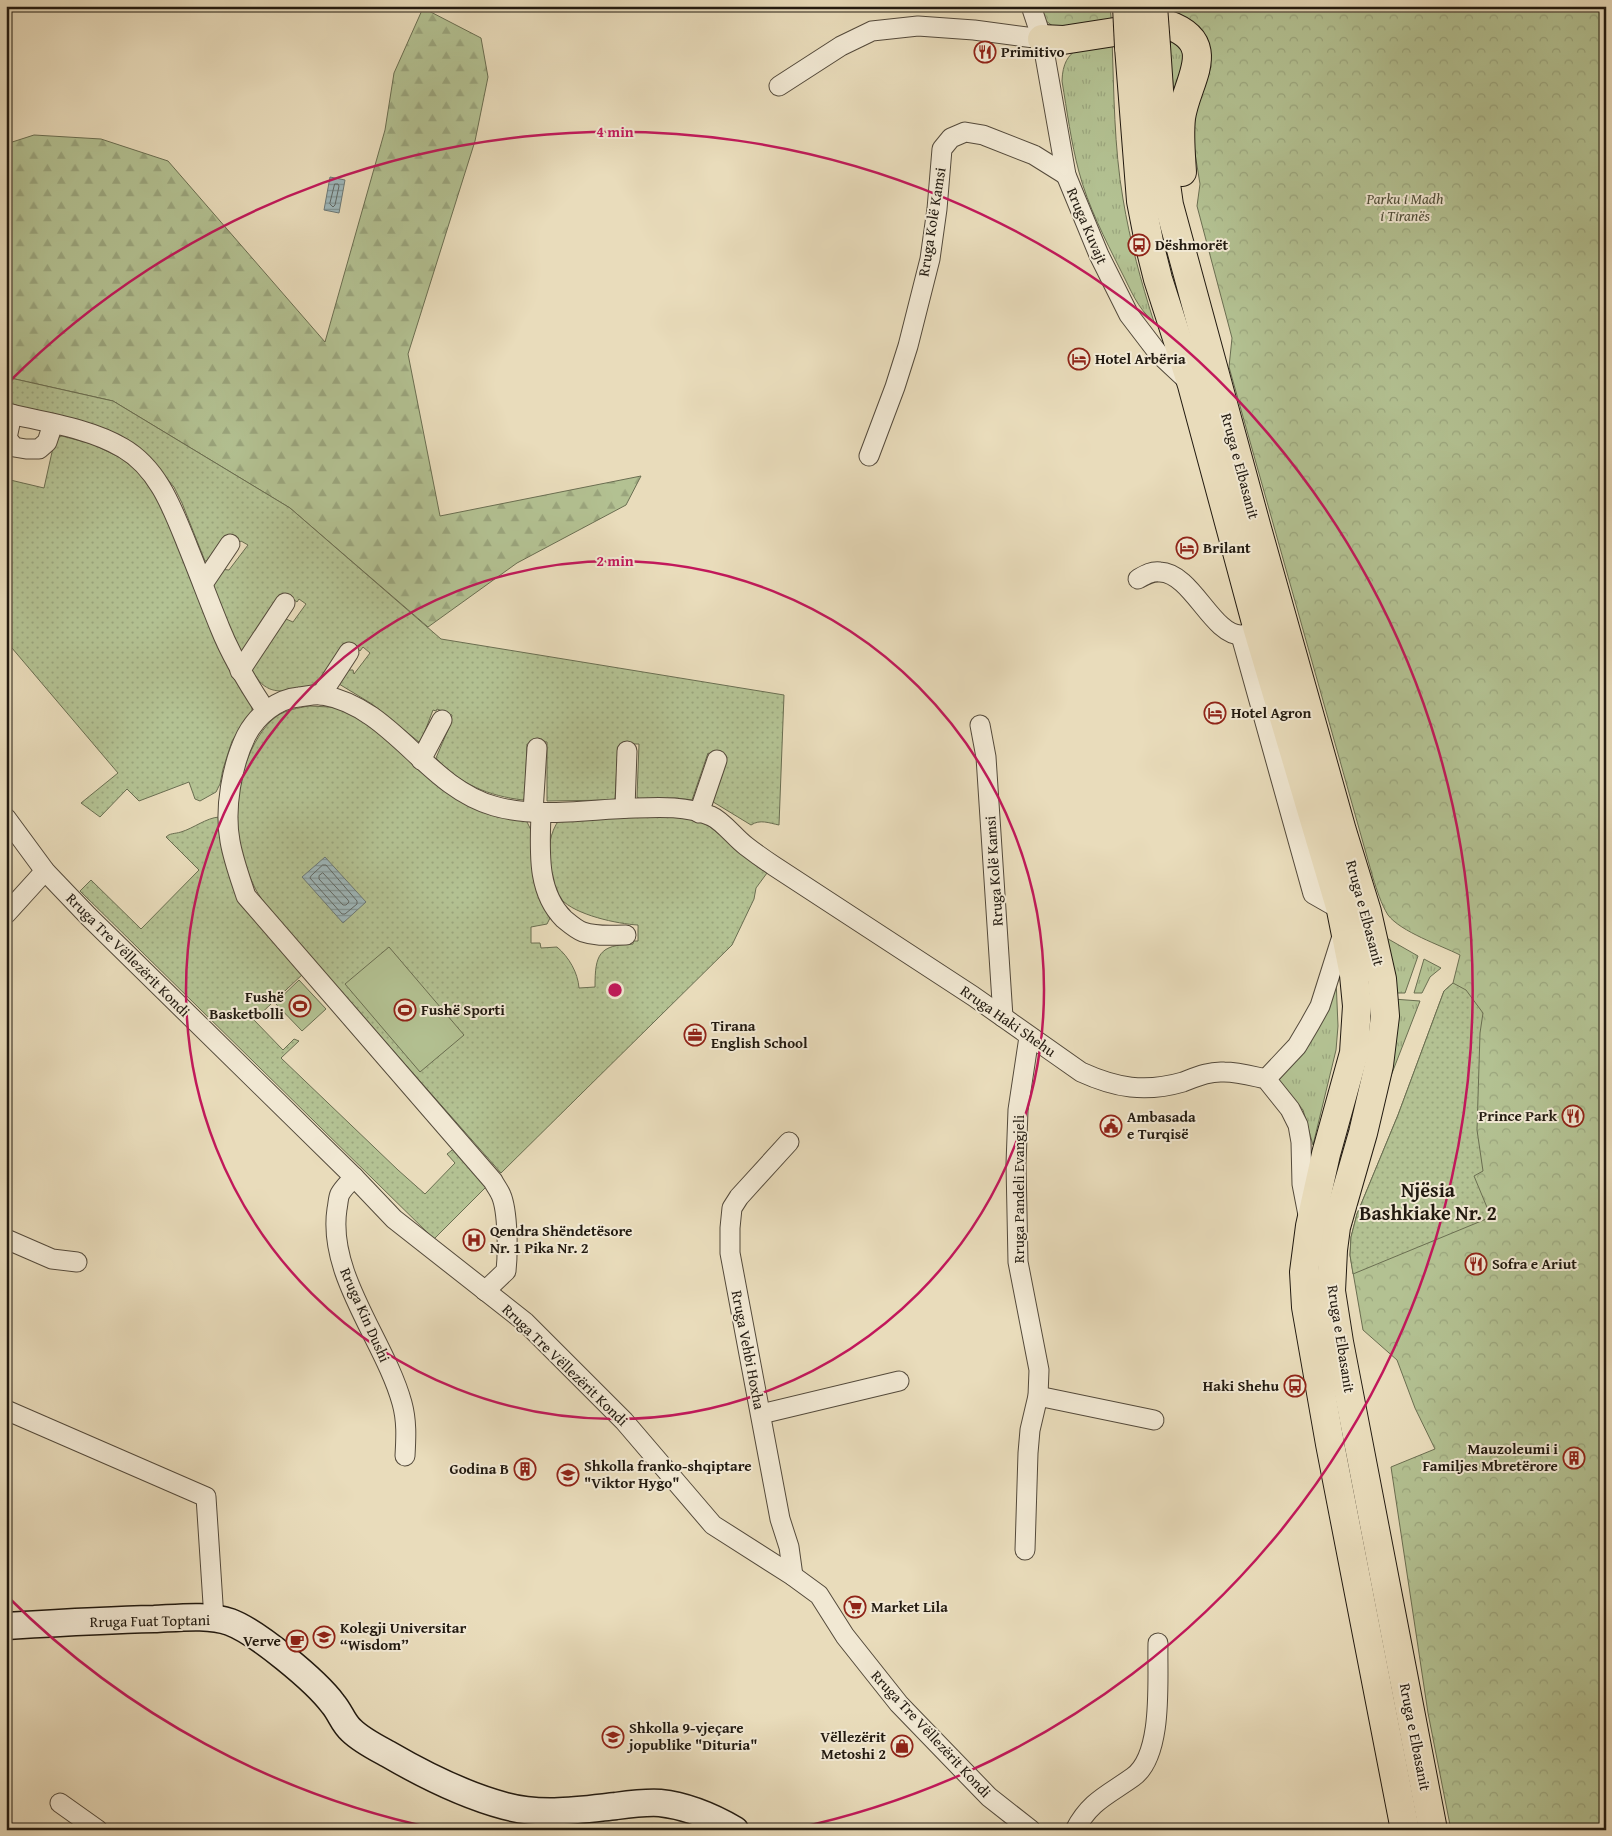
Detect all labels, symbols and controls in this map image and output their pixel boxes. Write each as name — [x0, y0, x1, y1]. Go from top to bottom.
restaurant icon: Primitivo — [973, 40, 997, 64]
place label: Primitivo — [1001, 41, 1064, 62]
text: 4 min — [596, 121, 634, 142]
street label: Rruga Kolë Kamsi — [913, 166, 951, 278]
street label: Rruga Kuvajt — [1062, 184, 1113, 268]
park label: Parku i Madh i Tiranës — [1365, 188, 1444, 226]
bus stop icon: Dëshmorët — [1127, 233, 1151, 257]
place label: Dëshmorët — [1155, 234, 1229, 255]
hotel icon: Hotel Arbëria — [1067, 347, 1091, 371]
place label: Hotel Arbëria — [1095, 348, 1186, 369]
street label: Rruga e Elbasanit — [1216, 411, 1265, 522]
hotel icon: Brilant — [1175, 536, 1199, 560]
place label: Brilant — [1203, 537, 1251, 558]
text: 2 min — [596, 550, 634, 571]
hotel icon: Hotel Agron — [1203, 701, 1227, 725]
place label: Hotel Agron — [1231, 702, 1312, 723]
street label: Rruga Kolë Kamsi — [979, 815, 1008, 927]
street label: Rruga e Elbasanit — [1341, 858, 1390, 969]
street label: Rruga Tre Vëllezërit Kondi — [62, 888, 195, 1021]
street label: Rruga Haki Shehu — [956, 980, 1061, 1062]
centre of rings — [606, 981, 624, 999]
place label: Fushë Basketbolli — [209, 986, 284, 1024]
sports icon: Fushë Basketbolli — [288, 994, 312, 1018]
sports icon: Fushë Sporti — [393, 998, 417, 1022]
place label: Fushë Sporti — [421, 999, 505, 1020]
place label: Tirana English School — [711, 1015, 808, 1053]
office icon: Tirana English School — [683, 1023, 707, 1047]
restaurant icon: Prince Park — [1561, 1104, 1585, 1128]
place label: Prince Park — [1478, 1105, 1557, 1126]
place label: Ambasada e Turqisë — [1127, 1106, 1196, 1144]
public building icon: Ambasada e Turqisë — [1099, 1114, 1123, 1138]
street label: Rruga Pandeli Evangjeli — [1008, 1115, 1029, 1263]
district label: Njësia Bashkiake Nr. 2 — [1359, 1175, 1497, 1227]
place label: Qendra Shëndetësore Nr. 1 Pika Nr. 2 — [490, 1220, 632, 1258]
hospital icon: Qendra Shëndetësore Nr. 1 Pika Nr. 2 — [462, 1228, 486, 1252]
restaurant icon: Sofra e Ariut — [1464, 1252, 1488, 1276]
place label: Sofra e Ariut — [1492, 1253, 1577, 1274]
street label: Rruga Kin Dushi — [335, 1264, 396, 1365]
street label: Rruga e Elbasanit — [1323, 1284, 1360, 1395]
street label: Rruga Vehbi Hoxha — [727, 1289, 770, 1411]
street label: Rruga Tre Vëllezërit Kondi — [498, 1299, 633, 1430]
bus stop icon: Haki Shehu — [1283, 1374, 1307, 1398]
place label: Haki Shehu — [1203, 1375, 1279, 1396]
place label: Mauzoleumi i Familjes Mbretërore — [1423, 1438, 1558, 1476]
building icon: Mauzoleumi i Familjes Mbretërore — [1562, 1446, 1586, 1470]
place label: Shkolla franko-shqiptare "Viktor Hygo" — [584, 1455, 752, 1493]
building icon: Godina B — [513, 1457, 537, 1481]
place label: Godina B — [450, 1458, 509, 1479]
school or university icon: Shkolla franko-shqiptare "Viktor Hygo" — [556, 1463, 580, 1487]
supermarket icon: Market Lila — [843, 1595, 867, 1619]
place label: Market Lila — [871, 1596, 948, 1617]
street label: Rruga Fuat Toptani — [90, 1609, 210, 1632]
place label: Kolegji Universitar “Wisdom” — [340, 1617, 466, 1655]
school or university icon: Kolegji Universitar “Wisdom” — [312, 1625, 336, 1649]
cafe icon: Verve — [285, 1629, 309, 1653]
place label: Verve — [243, 1630, 281, 1651]
street label: Rruga Tre Vëllezërit Kondi — [867, 1665, 996, 1802]
street label: Rruga e Elbasanit — [1395, 1682, 1436, 1793]
place label: Shkolla 9-vjeçare jopublike "Dituria" — [626, 1717, 757, 1755]
school or university icon: Shkolla 9-vjeçare jopublike "Dituria" — [601, 1725, 625, 1749]
place label: Vëllezërit Metoshi 2 — [820, 1726, 886, 1764]
shop icon: Vëllezërit Metoshi 2 — [890, 1734, 914, 1758]

